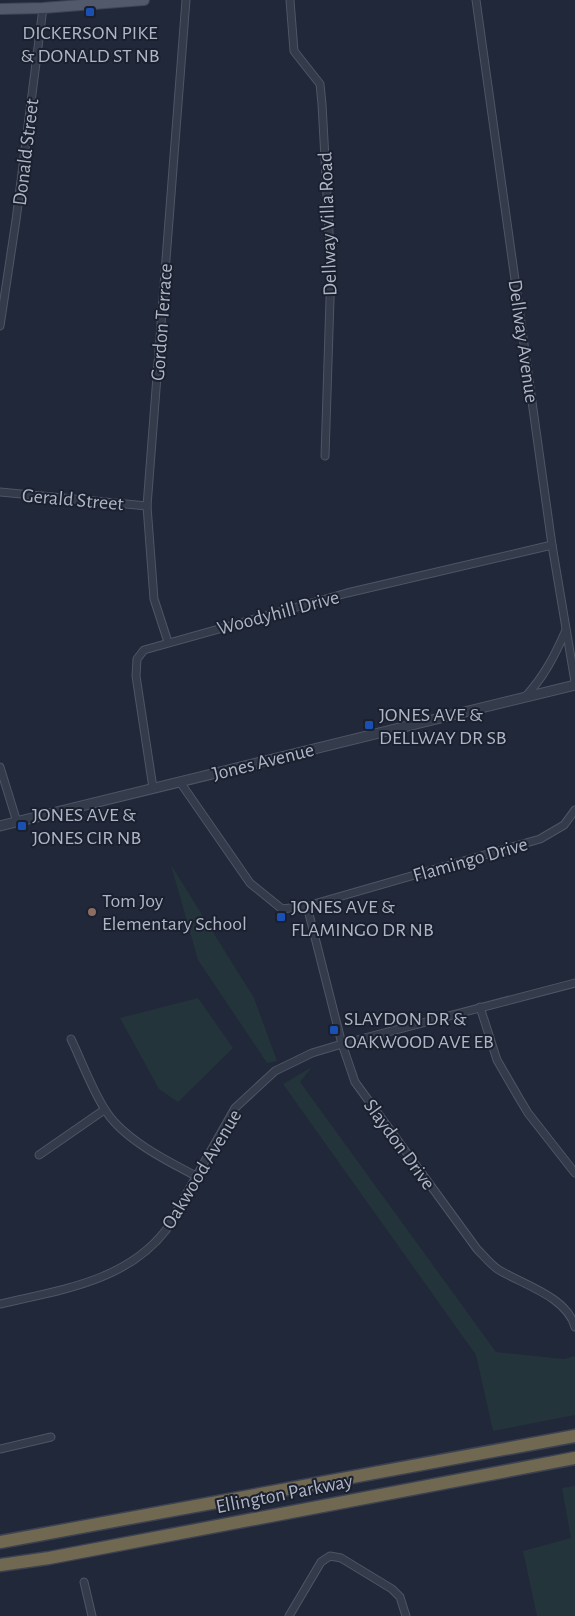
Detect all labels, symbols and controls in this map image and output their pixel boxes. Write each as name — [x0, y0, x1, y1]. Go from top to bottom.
marker: DICKERSON PIKE & DONALD ST NB — [84, 6, 96, 18]
place label: DICKERSON PIKE & DONALD ST NB — [20, 23, 160, 66]
street label: Donald Street — [9, 97, 43, 207]
street label: Dellway Villa Road — [315, 152, 341, 296]
street label: Gordon Terrace — [148, 263, 176, 382]
street label: Dellway Avenue — [504, 278, 542, 404]
street label: Gerald Street — [21, 486, 125, 514]
street label: Woodyhill Drive — [215, 587, 341, 639]
place label: JONES AVE & DELLWAY DR SB — [379, 705, 507, 748]
marker: JONES AVE & DELLWAY DR SB — [363, 719, 375, 731]
street label: Jones Avenue — [210, 740, 316, 784]
place label: JONES AVE & JONES CIR NB — [32, 805, 141, 848]
marker: JONES AVE & JONES CIR NB — [16, 820, 28, 832]
street label: Flamingo Drive — [411, 834, 530, 886]
place label: Tom Joy Elementary School — [102, 891, 247, 934]
place label: JONES AVE & FLAMINGO DR NB — [291, 897, 434, 940]
marker: Tom Joy Elementary School — [86, 906, 98, 918]
marker: JONES AVE & FLAMINGO DR NB — [275, 911, 287, 923]
place label: SLAYDON DR & OAKWOOD AVE EB — [344, 1009, 494, 1052]
marker: SLAYDON DR & OAKWOOD AVE EB — [328, 1024, 340, 1036]
street label: Slaydon Drive — [360, 1096, 439, 1194]
street label: Oakwood Avenue — [158, 1106, 245, 1233]
street label: Ellington Parkway — [214, 1471, 355, 1517]

